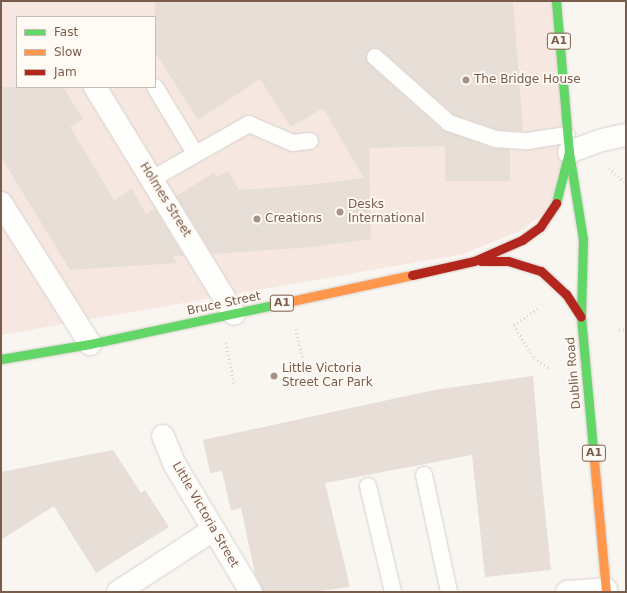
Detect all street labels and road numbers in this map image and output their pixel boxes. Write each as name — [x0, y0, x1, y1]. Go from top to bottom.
road number: A1 — [546, 32, 572, 50]
street label: Holmes Street — [136, 160, 194, 240]
street label: Bruce Street — [186, 289, 262, 319]
road number: A1 — [269, 294, 295, 312]
street label: Dublin Road — [564, 336, 584, 410]
road number: A1 — [581, 444, 607, 462]
street label: Little Victoria Street — [169, 460, 241, 570]

